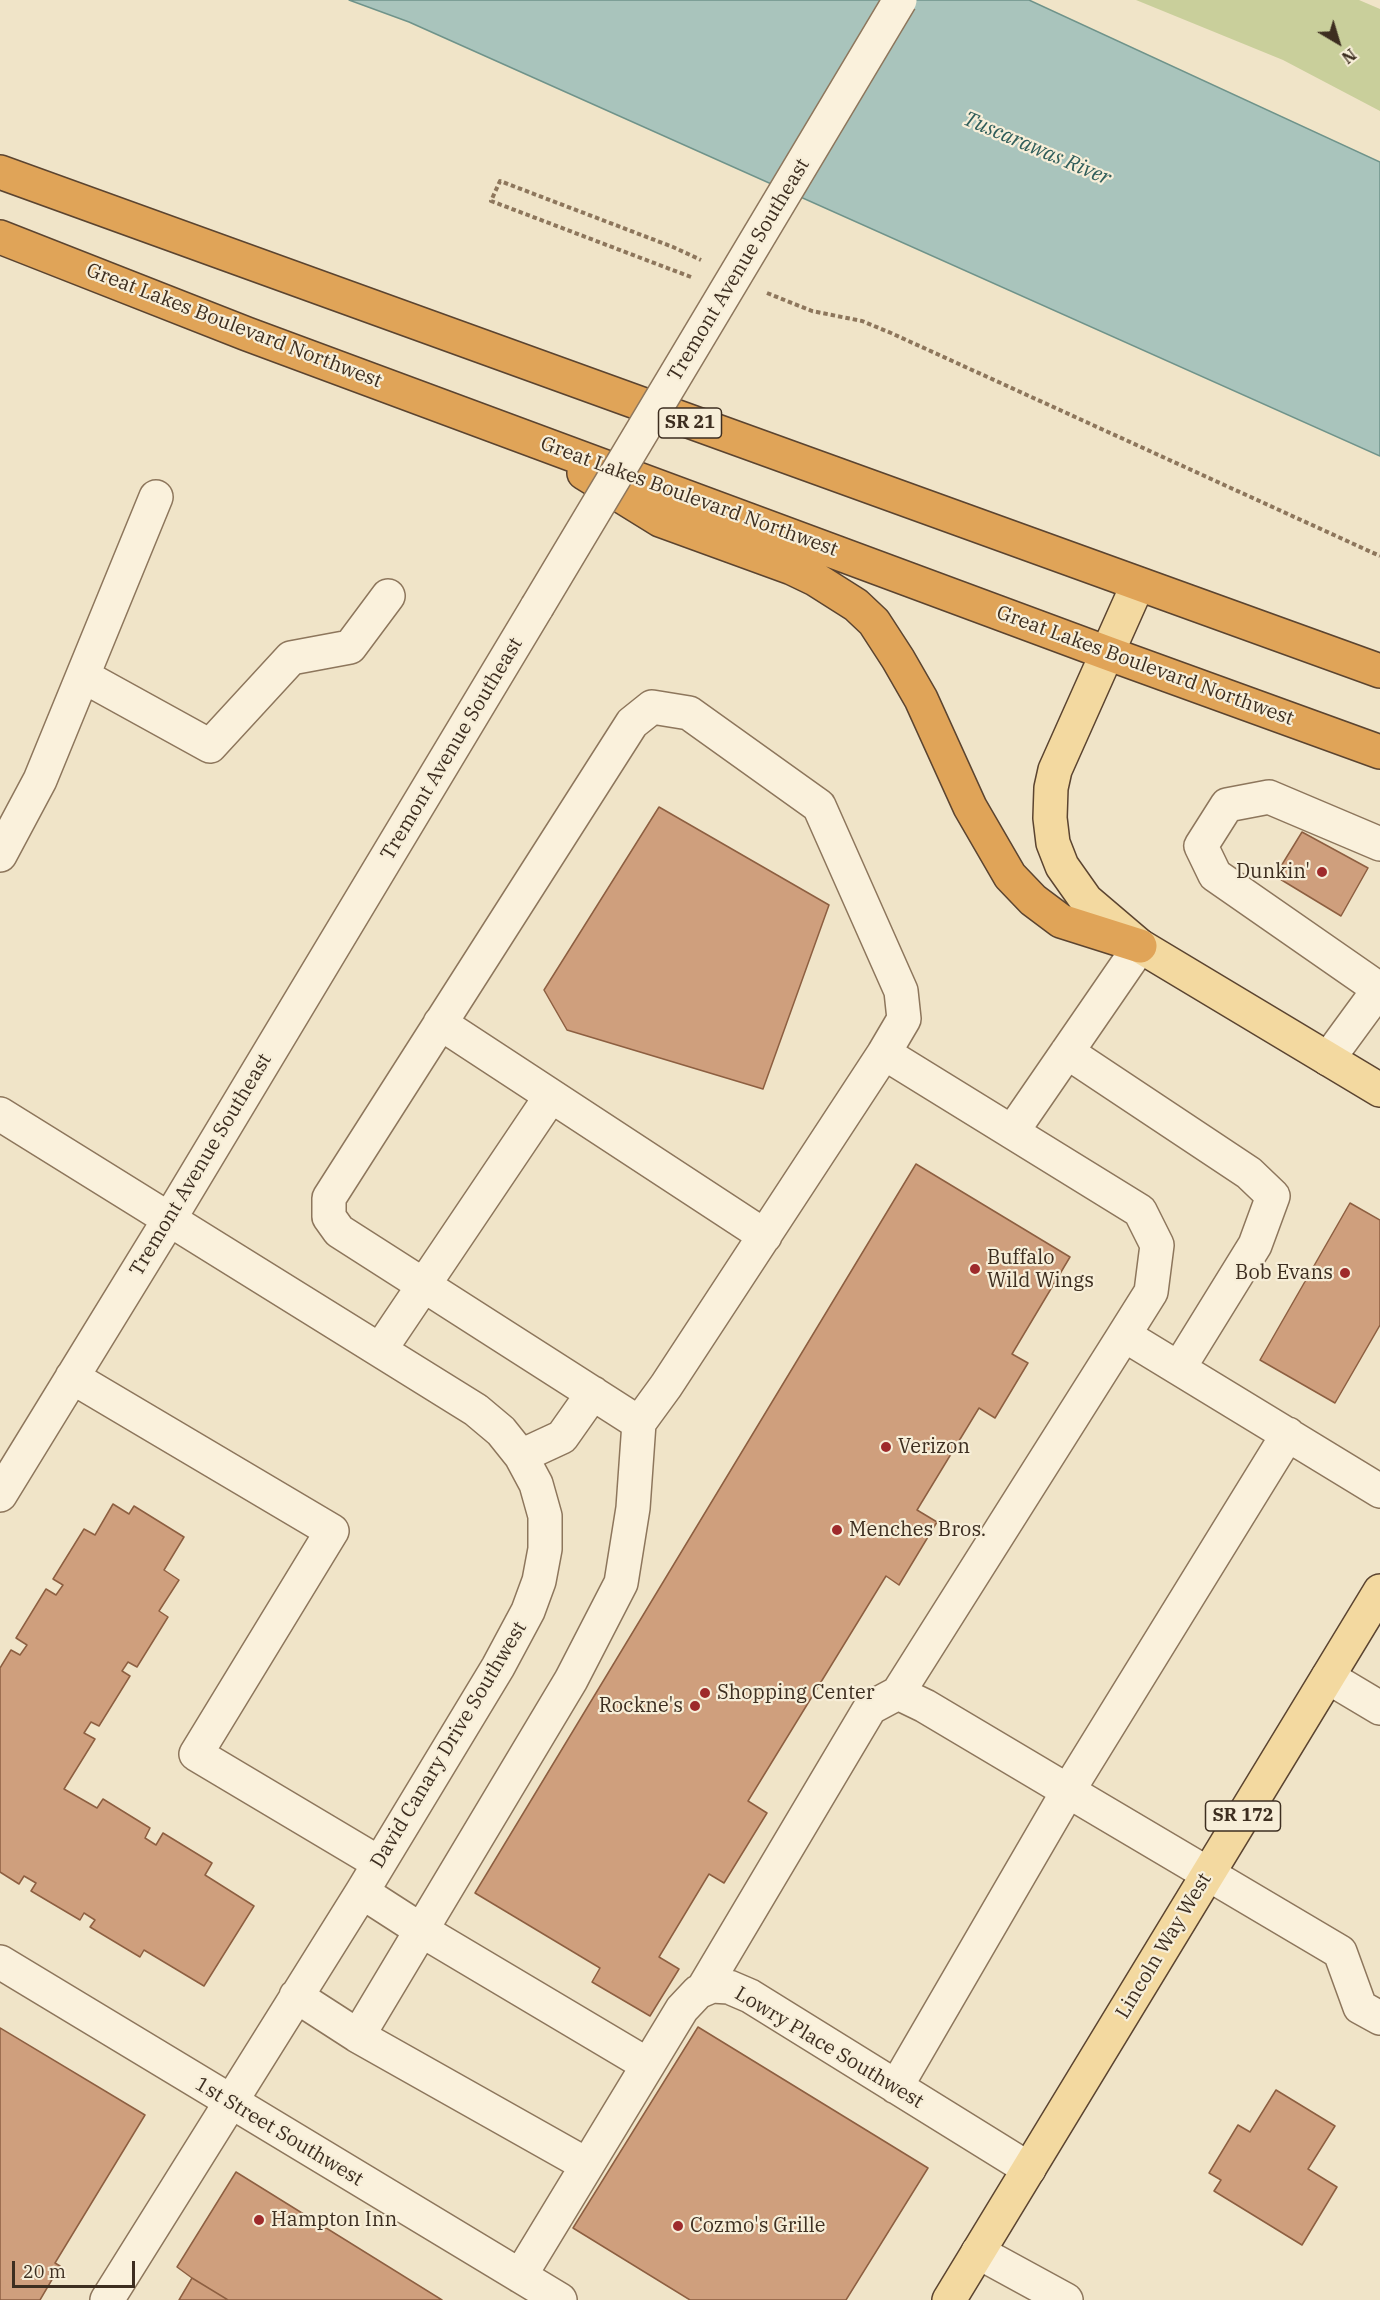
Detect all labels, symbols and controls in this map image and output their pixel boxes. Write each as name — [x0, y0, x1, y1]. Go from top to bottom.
north arrow — [1308, 12, 1368, 72]
text: N — [1338, 44, 1360, 68]
water label: Tuscarawas River — [960, 107, 1114, 191]
street label: Tremont Avenue Southeast — [663, 154, 815, 386]
street label: Great Lakes Boulevard Northwest — [83, 258, 385, 394]
road number: SR 21 — [658, 408, 722, 438]
street label: Great Lakes Boulevard Northwest — [537, 432, 841, 562]
street label: Great Lakes Boulevard Northwest — [993, 601, 1297, 731]
street label: Tremont Avenue Southeast — [376, 633, 528, 865]
place label: Dunkin' — [1236, 860, 1310, 884]
marker: Dunkin' — [1315, 865, 1329, 879]
street label: Tremont Avenue Southeast — [125, 1049, 277, 1281]
place label: Buffalo Wild Wings — [987, 1246, 1094, 1293]
place label: Bob Evans — [1235, 1261, 1333, 1285]
marker: Buffalo Wild Wings — [968, 1262, 982, 1276]
marker: Bob Evans — [1338, 1266, 1352, 1280]
place label: Verizon — [898, 1435, 970, 1459]
marker: Verizon — [879, 1440, 893, 1454]
place label: Menches Bros. — [849, 1518, 986, 1542]
marker: Menches Bros. — [830, 1523, 844, 1537]
street label: David Canary Drive Southwest — [366, 1617, 532, 1873]
place label: Shopping Center — [717, 1681, 875, 1705]
marker: Shopping Center — [698, 1686, 712, 1700]
place label: Rockne's — [599, 1694, 683, 1718]
marker: Rockne's — [688, 1699, 702, 1713]
road number: SR 172 — [1206, 1801, 1280, 1831]
street label: Lincoln Way West — [1111, 1869, 1217, 2023]
street label: Lowry Place Southwest — [730, 1982, 928, 2114]
street label: 1st Street Southwest — [191, 2072, 367, 2192]
place label: Hampton Inn — [271, 2208, 397, 2232]
marker: Hampton Inn — [252, 2213, 266, 2227]
place label: Cozmo's Grille — [690, 2214, 825, 2238]
marker: Cozmo's Grille — [671, 2219, 685, 2233]
scale bar — [15, 2249, 138, 2287]
text: 20 m — [23, 2260, 66, 2283]

